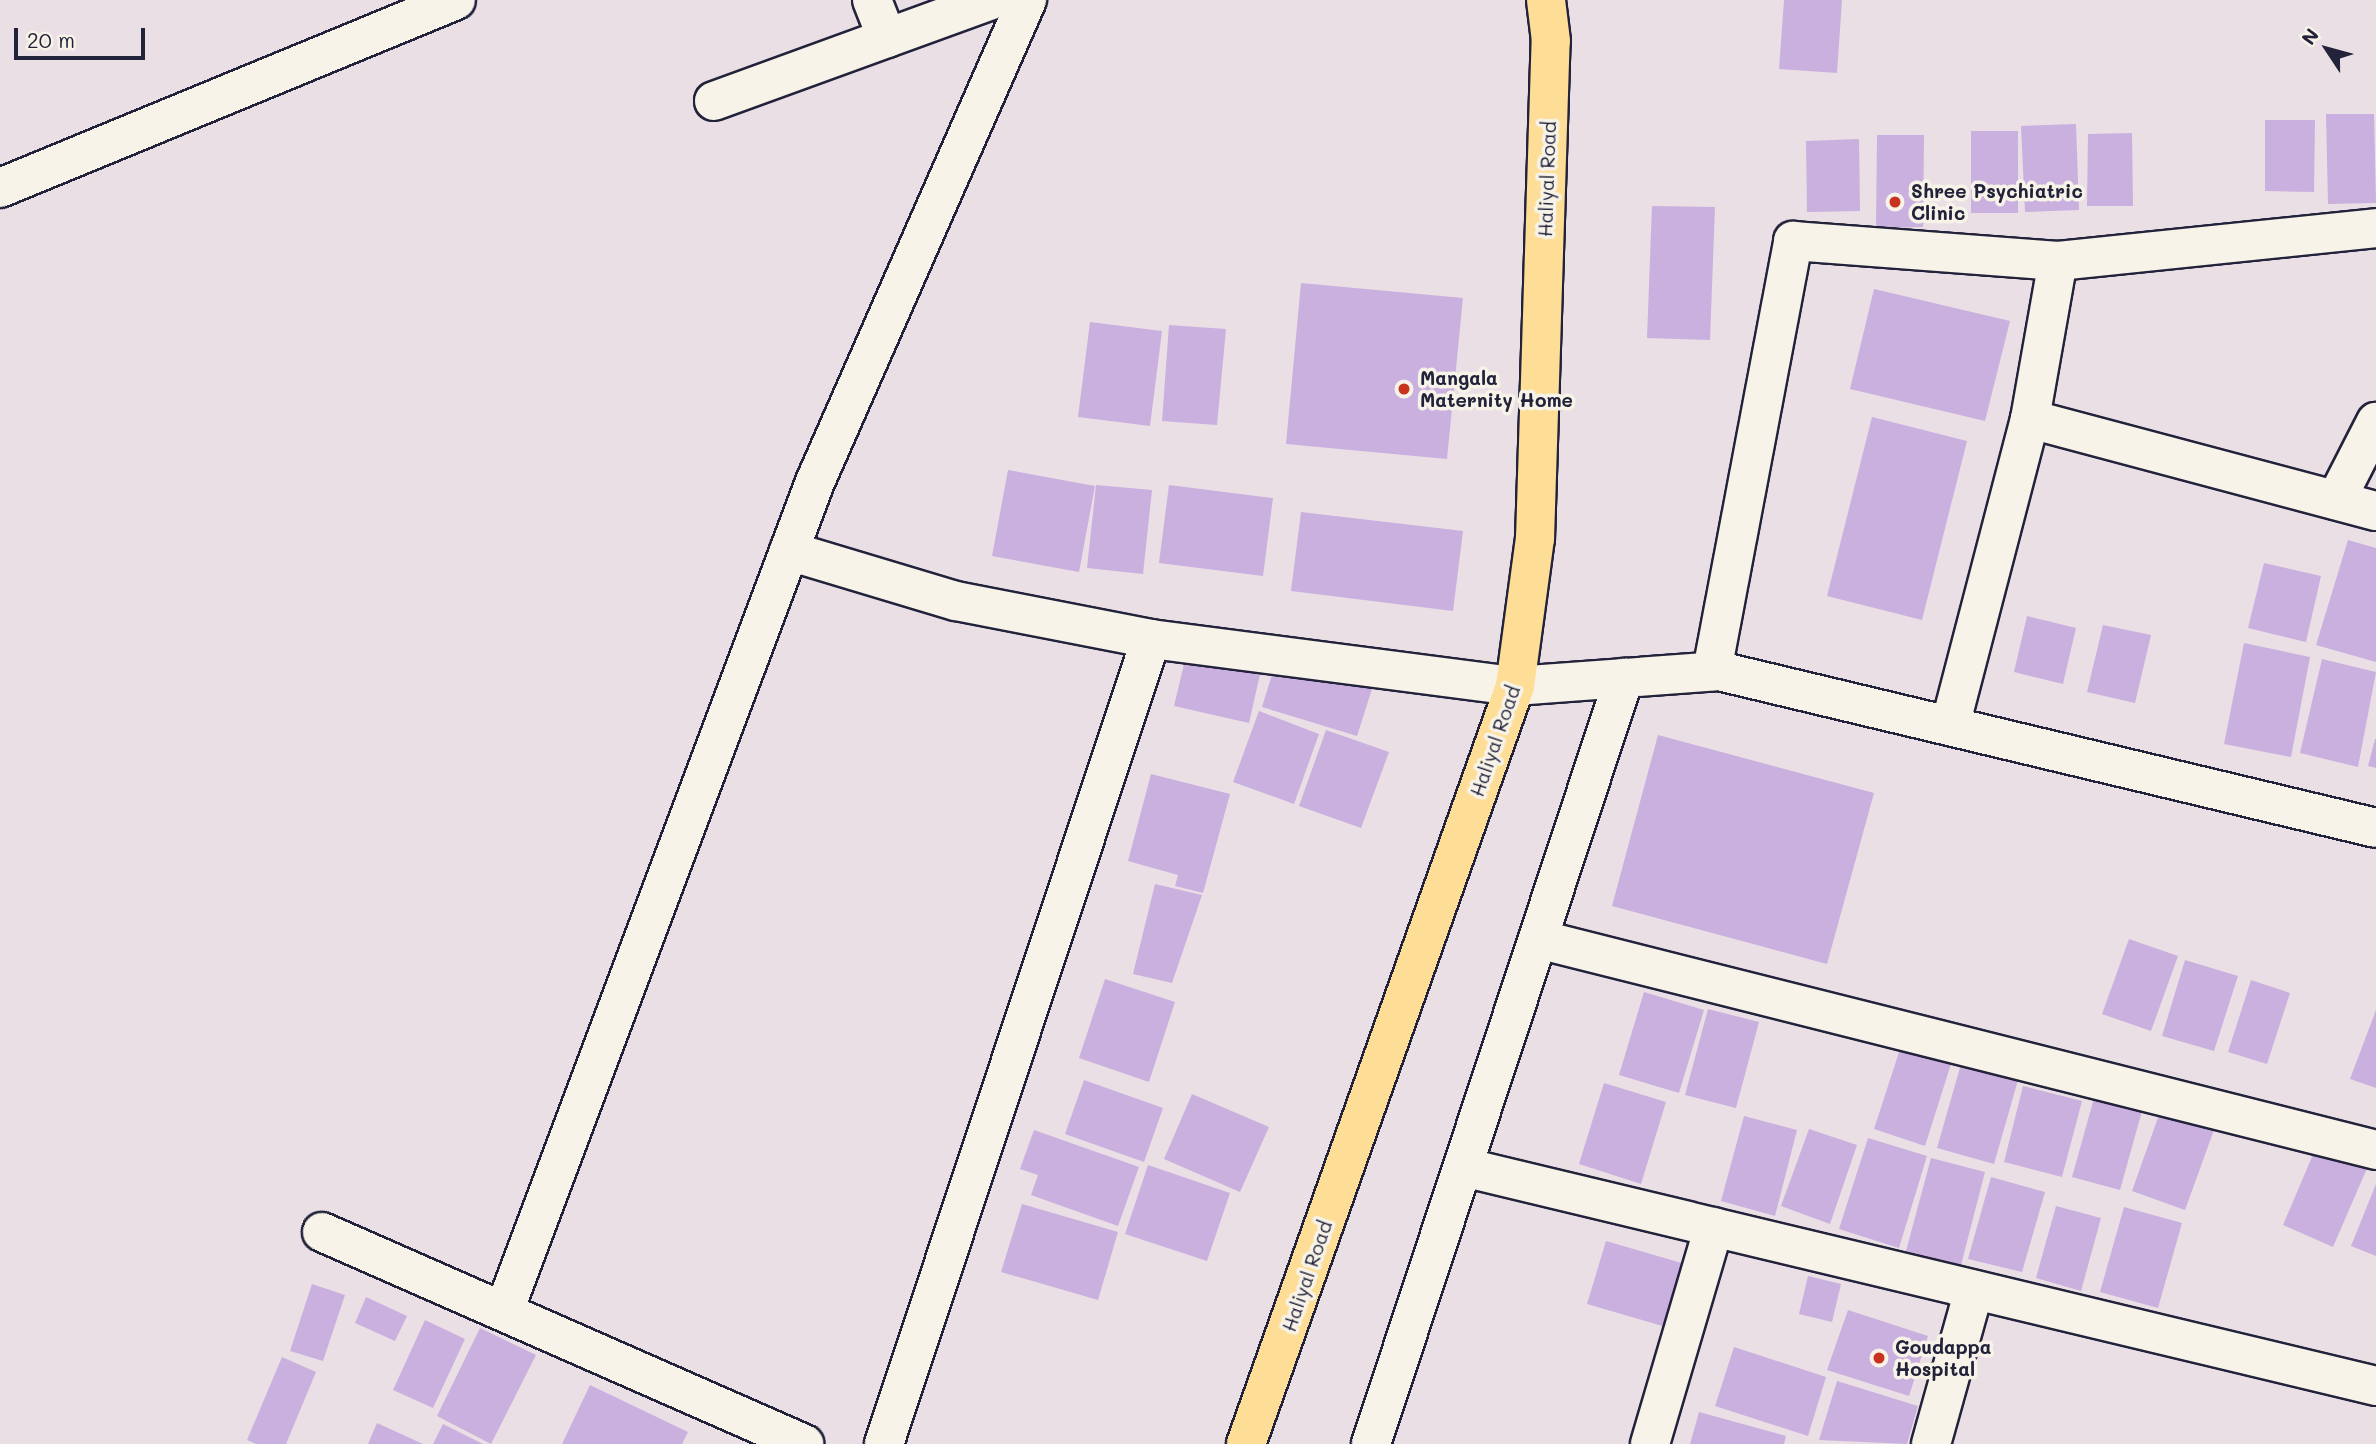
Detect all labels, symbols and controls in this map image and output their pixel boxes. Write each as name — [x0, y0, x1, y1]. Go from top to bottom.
scale bar — [18, 14, 149, 58]
north arrow — [2292, 14, 2362, 84]
text: N — [2295, 23, 2324, 50]
text: 20 m — [27, 26, 75, 53]
street label: Haliyal Road — [1534, 121, 1560, 237]
place label: Shree Psychiatric Clinic — [1911, 180, 2083, 224]
marker: Shree Psychiatric Clinic — [1885, 192, 1905, 212]
place label: Mangala Maternity Home — [1420, 367, 1573, 411]
marker: Mangala Maternity Home — [1394, 379, 1414, 399]
street label: Haliyal Road — [1465, 682, 1525, 800]
street label: Haliyal Road — [1277, 1217, 1337, 1335]
place label: Goudappa Hospital — [1895, 1336, 1991, 1380]
marker: Goudappa Hospital — [1869, 1348, 1889, 1368]

